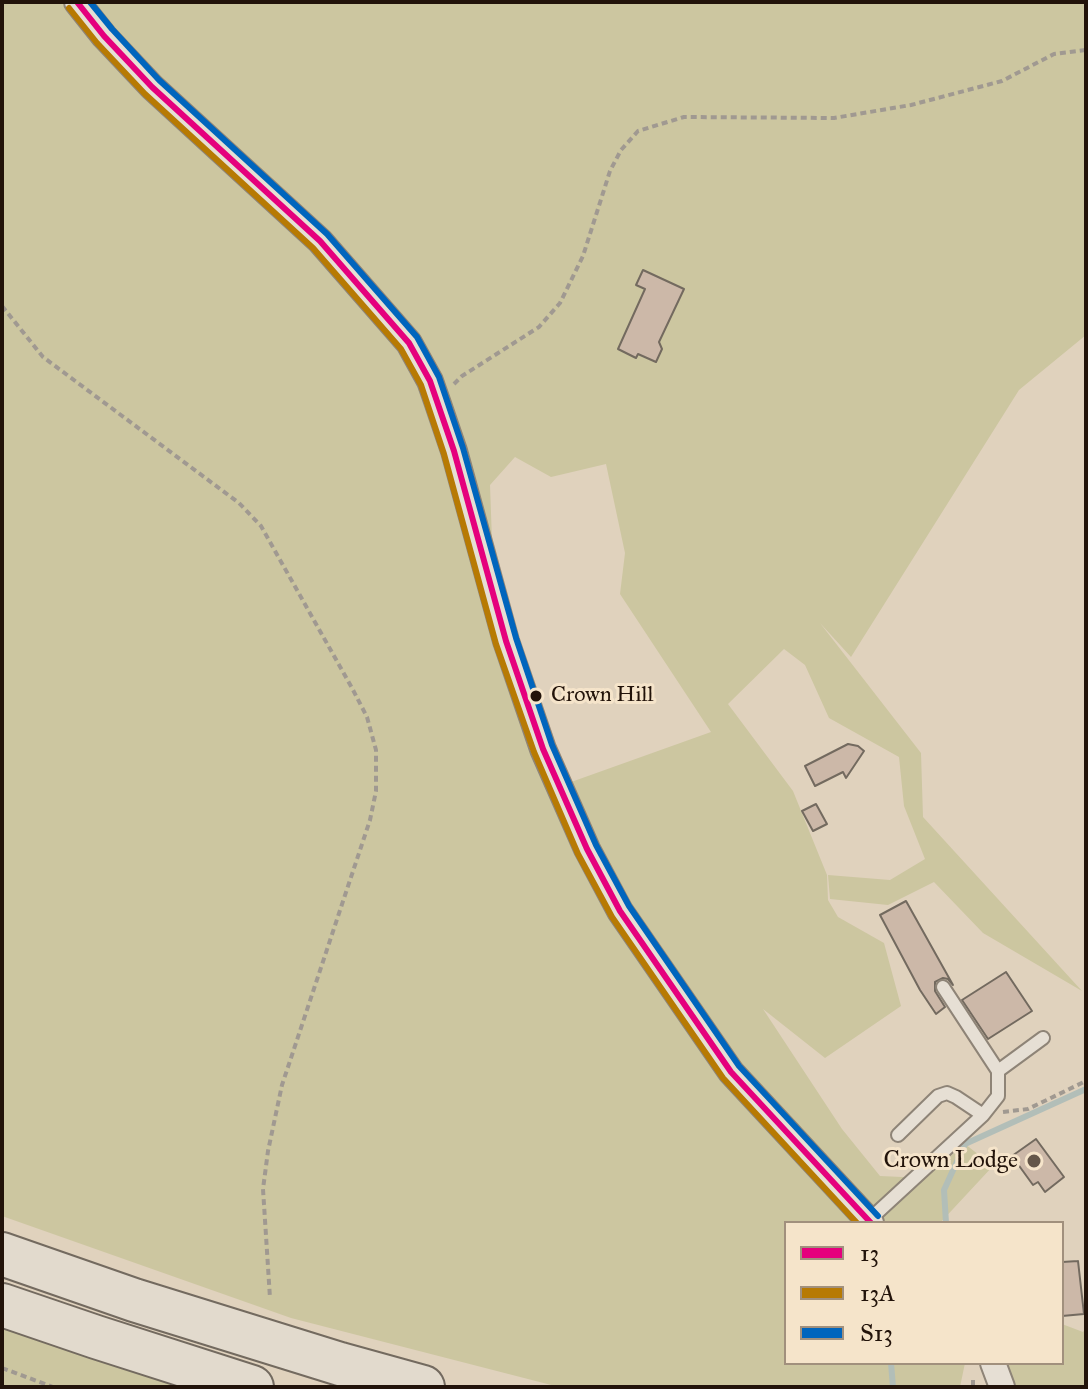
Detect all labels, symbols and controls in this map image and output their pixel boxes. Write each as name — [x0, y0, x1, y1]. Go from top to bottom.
place label: Crown Hill — [551, 683, 653, 709]
marker: Crown Hill — [528, 688, 544, 704]
place label: Crown Lodge — [883, 1147, 1018, 1175]
marker: Crown Lodge — [1025, 1152, 1043, 1170]
legend — [784, 1221, 1064, 1365]
text: 13 — [860, 1238, 879, 1268]
text: 13A — [860, 1278, 895, 1308]
text: S13 — [860, 1318, 893, 1348]

